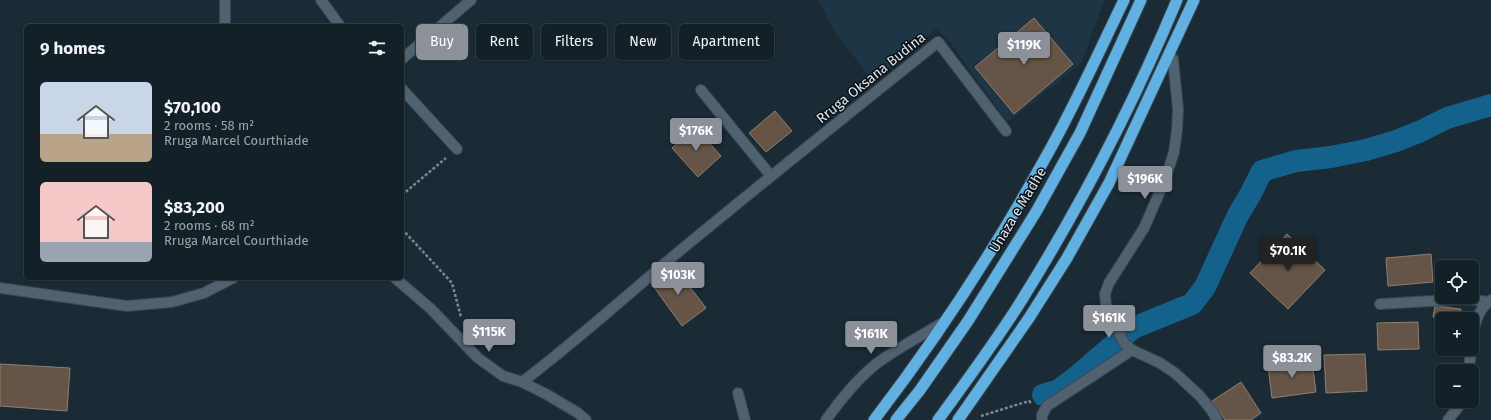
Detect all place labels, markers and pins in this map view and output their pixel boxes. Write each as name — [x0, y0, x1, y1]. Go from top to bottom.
pin: $119K — [996, 32, 1052, 66]
pin: $176K — [668, 118, 724, 152]
pin: $196K — [1117, 166, 1173, 200]
pin: $70.1K — [1255, 238, 1321, 272]
pin: $103K — [650, 262, 706, 296]
pin: $161K — [1081, 305, 1137, 339]
pin: $115K — [461, 319, 517, 353]
pin: $161K — [843, 321, 899, 355]
pin: $83.2K — [1259, 345, 1325, 379]

